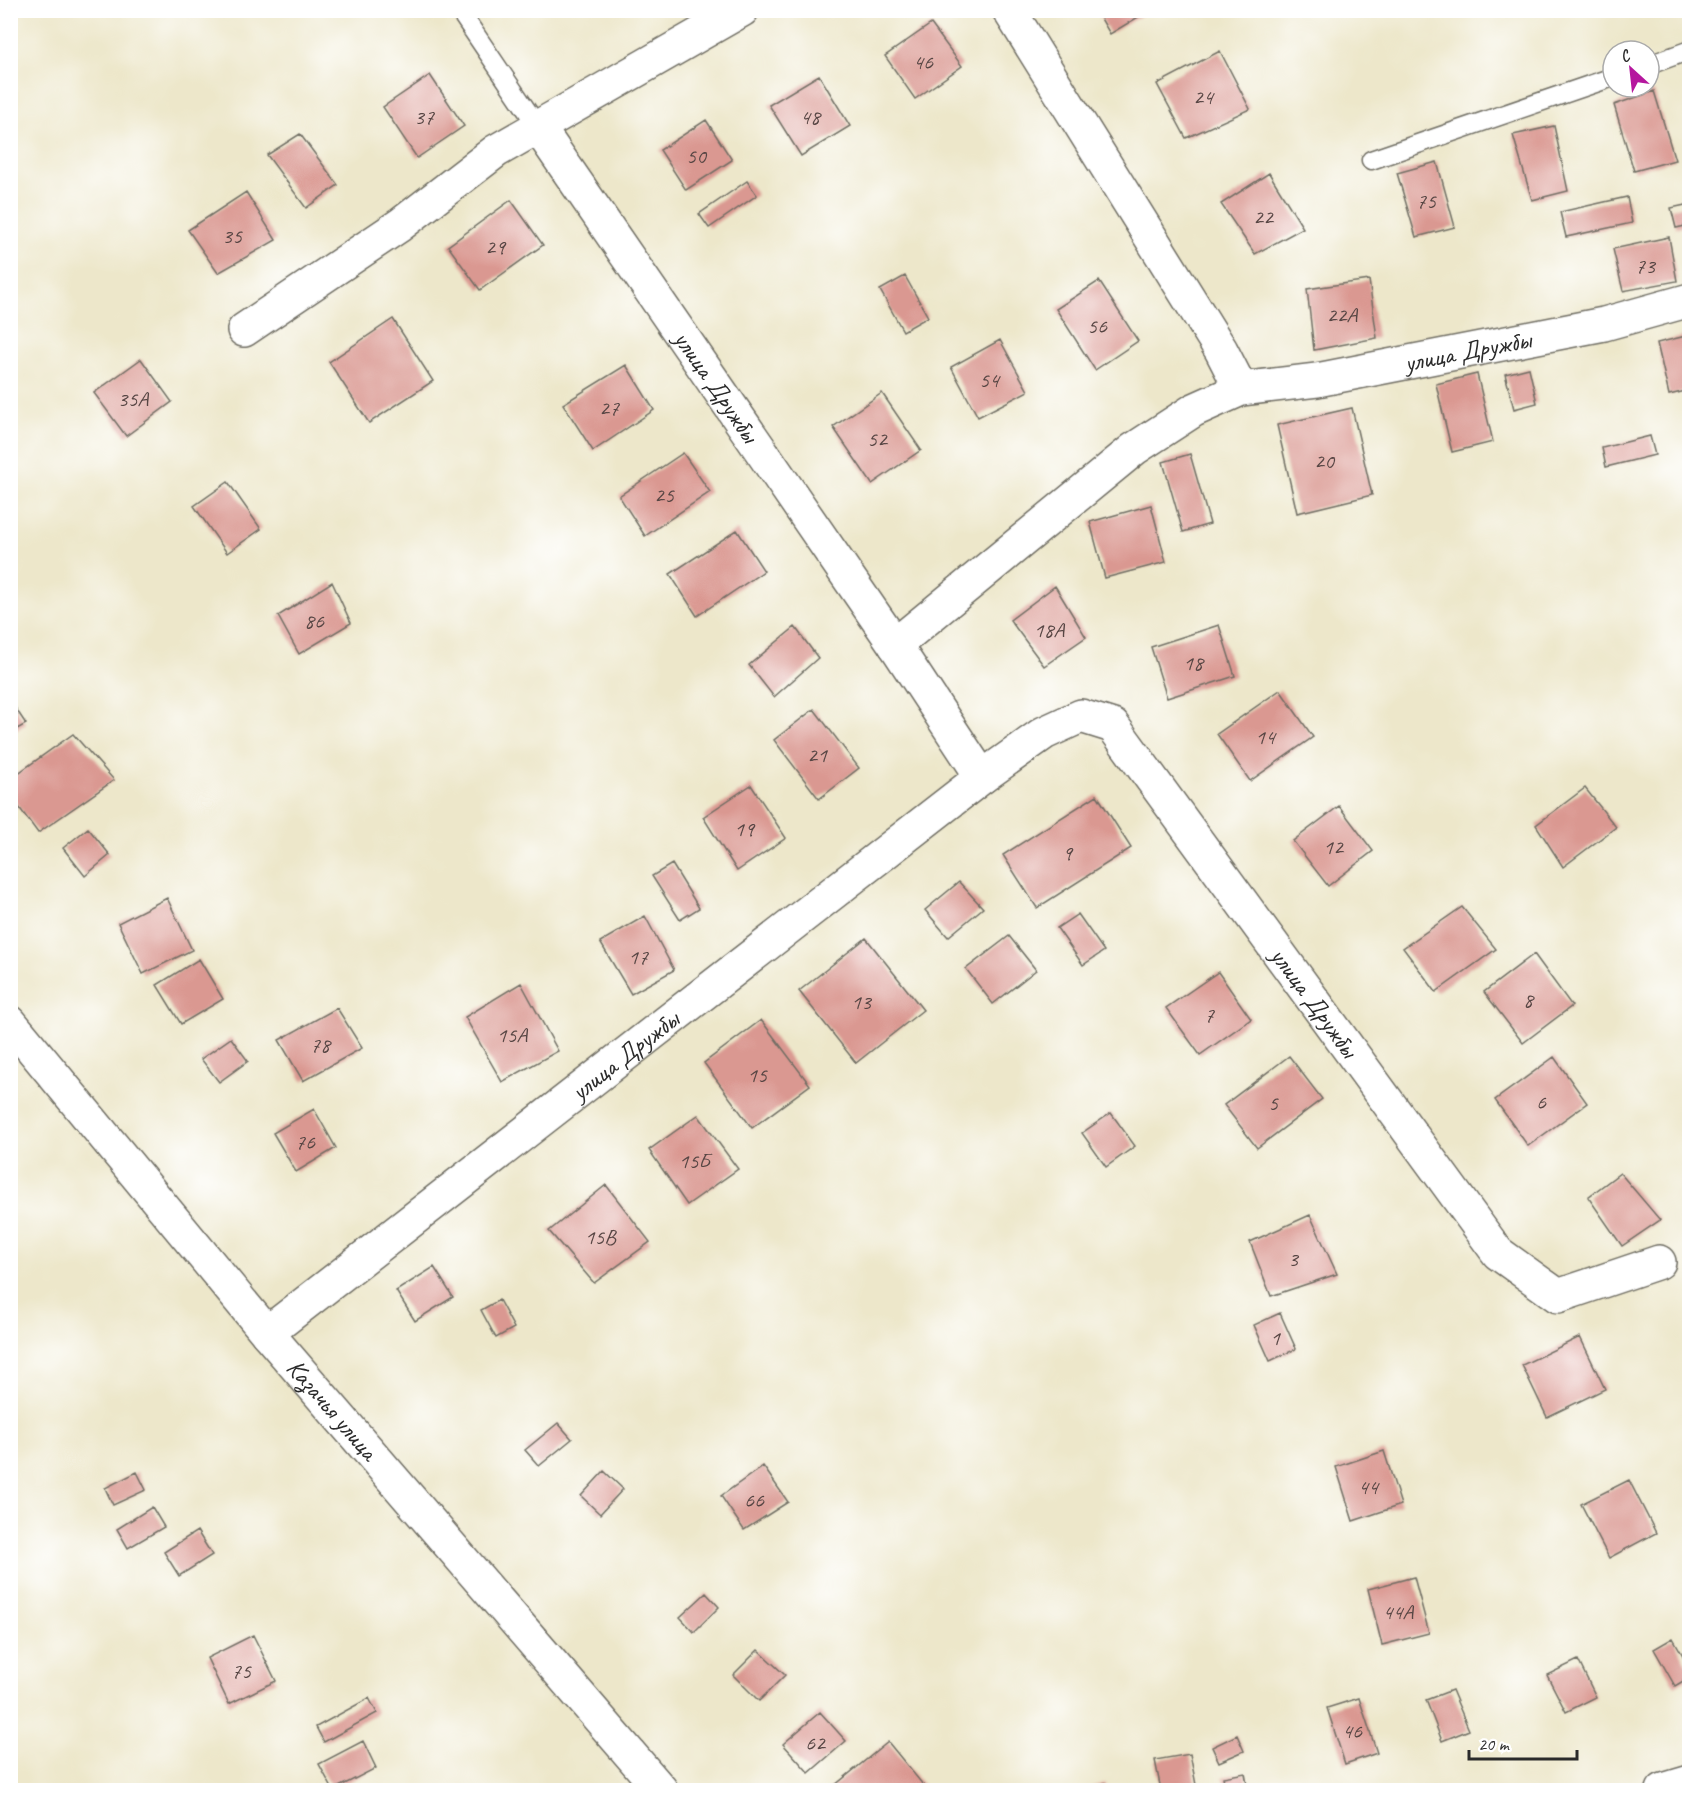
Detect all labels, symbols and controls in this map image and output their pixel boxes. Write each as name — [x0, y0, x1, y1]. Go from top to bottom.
north arrow — [1601, 39, 1661, 99]
text: С — [1617, 45, 1635, 67]
house number: 46 — [913, 48, 934, 76]
house number: 24 — [1193, 83, 1215, 111]
house number: 37 — [414, 103, 435, 131]
house number: 48 — [800, 103, 822, 131]
house number: 50 — [686, 142, 708, 170]
house number: 75 — [1416, 187, 1437, 215]
house number: 22 — [1253, 203, 1275, 231]
house number: 35 — [222, 222, 243, 250]
house number: 29 — [485, 233, 507, 261]
house number: 73 — [1635, 252, 1657, 280]
house number: 22А — [1327, 301, 1358, 329]
house number: 56 — [1087, 312, 1108, 340]
street label: улица Дружбы — [1399, 322, 1536, 380]
street label: улица Дружбы — [665, 323, 768, 451]
house number: 54 — [979, 366, 1001, 394]
house number: 35А — [118, 385, 149, 413]
house number: 27 — [599, 394, 620, 422]
house number: 52 — [867, 425, 889, 453]
house number: 20 — [1314, 447, 1336, 475]
house number: 25 — [654, 481, 675, 509]
house number: 86 — [304, 607, 325, 635]
house number: 18А — [1034, 616, 1065, 644]
house number: 18 — [1183, 649, 1205, 677]
house number: 14 — [1255, 723, 1277, 751]
house number: 21 — [807, 741, 828, 769]
house number: 19 — [734, 815, 756, 843]
house number: 12 — [1323, 833, 1345, 861]
house number: 9 — [1062, 839, 1074, 867]
street label: улица Дружбы — [1262, 939, 1367, 1066]
house number: 17 — [628, 943, 649, 971]
house number: 8 — [1523, 986, 1535, 1014]
house number: 13 — [851, 988, 873, 1016]
street label: улица Дружбы — [562, 1001, 688, 1109]
house number: 7 — [1204, 1001, 1215, 1029]
house number: 15А — [497, 1021, 528, 1049]
house number: 78 — [310, 1031, 332, 1059]
house number: 15 — [747, 1061, 768, 1089]
house number: 6 — [1536, 1088, 1547, 1116]
house number: 5 — [1268, 1089, 1279, 1117]
house number: 76 — [295, 1128, 316, 1156]
house number: 15Б — [679, 1147, 713, 1175]
house number: 15В — [584, 1223, 617, 1251]
house number: 3 — [1288, 1245, 1300, 1273]
house number: 1 — [1270, 1324, 1281, 1352]
street label: Казачья улица — [279, 1352, 387, 1469]
house number: 44 — [1358, 1473, 1380, 1501]
house number: 66 — [744, 1486, 765, 1514]
house number: 44А — [1383, 1598, 1414, 1626]
house number: 75 — [231, 1657, 252, 1685]
house number: 46 — [1342, 1717, 1363, 1745]
scale bar — [1469, 1723, 1577, 1761]
house number: 62 — [805, 1729, 827, 1757]
text: 20 m — [1478, 1733, 1511, 1755]

